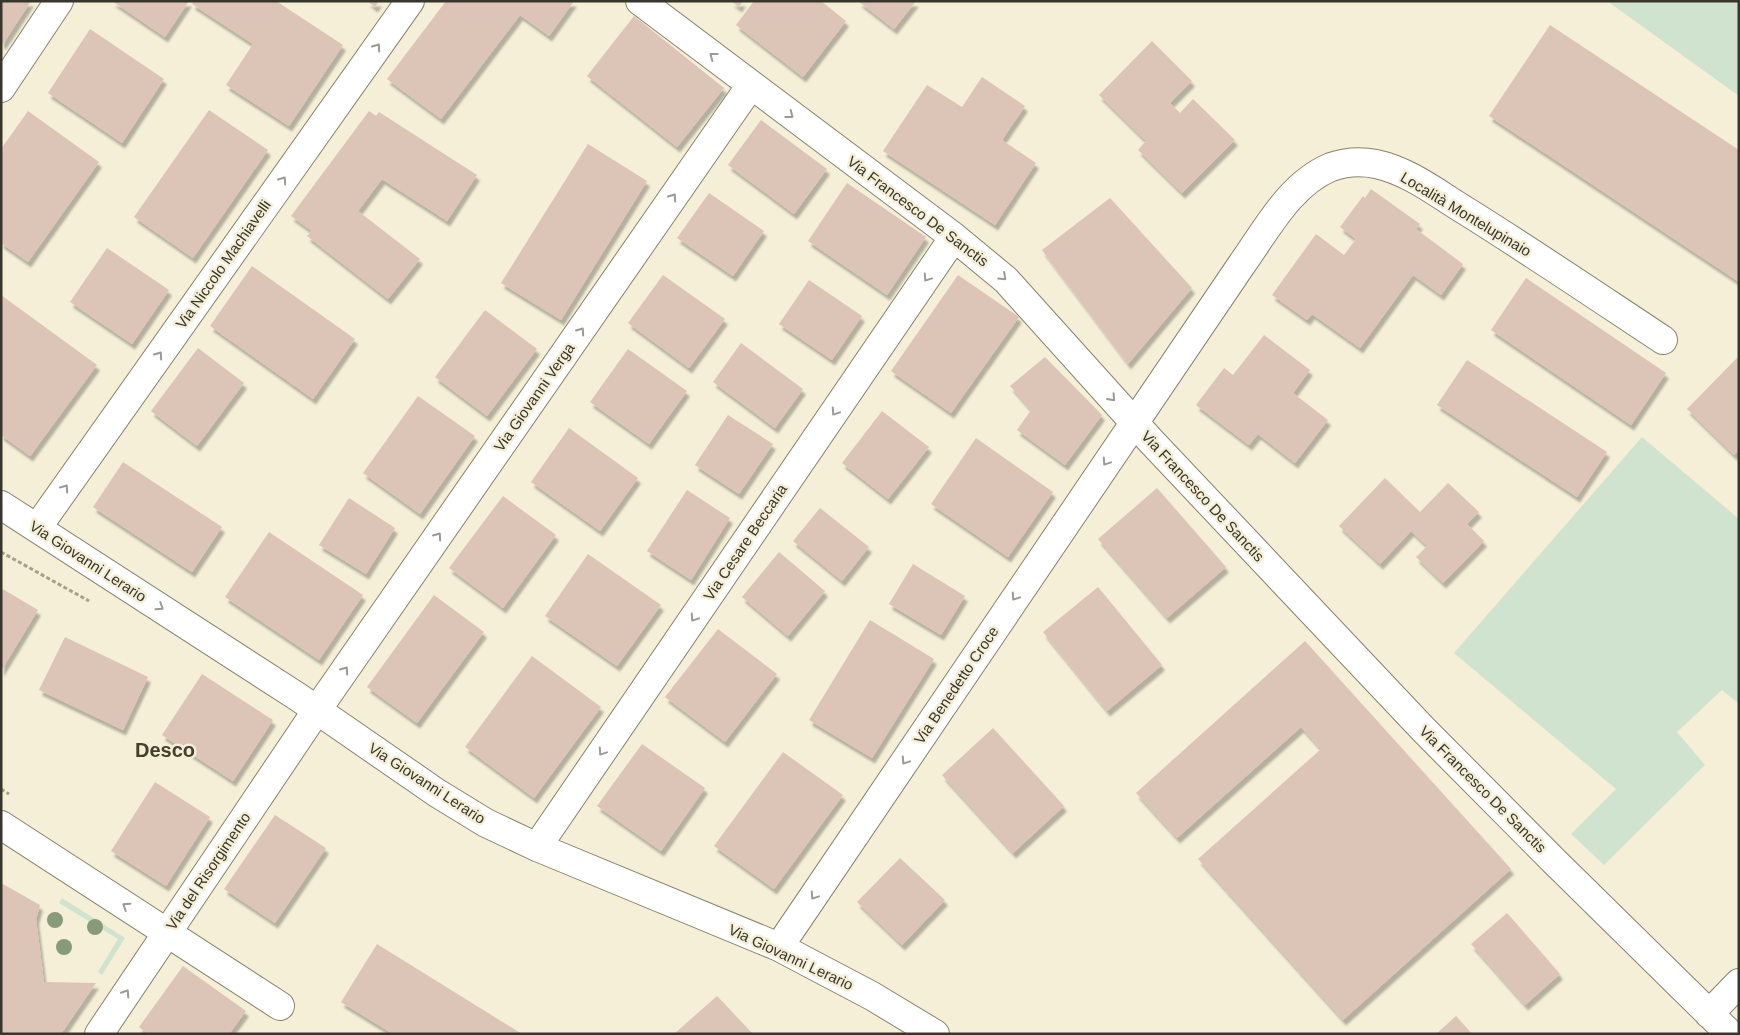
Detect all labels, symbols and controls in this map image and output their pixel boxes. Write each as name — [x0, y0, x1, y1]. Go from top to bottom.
one-way arrow — [371, 43, 380, 53]
one-way arrow — [709, 53, 719, 62]
one-way arrow — [784, 109, 793, 117]
street label: Via Francesco De Sanctis — [844, 152, 992, 270]
street label: Località Montelupinaio — [1398, 168, 1534, 260]
one-way arrow — [277, 176, 286, 186]
one-way arrow — [667, 194, 676, 203]
street label: Via Niccolo Machiavelli — [172, 196, 274, 332]
one-way arrow — [997, 271, 1006, 280]
one-way arrow — [923, 272, 933, 281]
one-way arrow — [575, 327, 584, 337]
street label: Via Giovanni Verga — [490, 339, 578, 454]
one-way arrow — [153, 351, 162, 361]
one-way arrow — [1106, 392, 1115, 401]
one-way arrow — [832, 406, 841, 416]
street label: Via Francesco De Sanctis — [1138, 427, 1268, 565]
one-way arrow — [1103, 457, 1112, 466]
street label: Via Cesare Beccaria — [700, 480, 791, 603]
one-way arrow — [59, 484, 68, 494]
street label: Via Giovanni Lerario — [26, 517, 150, 605]
one-way arrow — [432, 532, 441, 542]
one-way arrow — [1012, 591, 1021, 601]
one-way arrow — [154, 601, 164, 610]
one-way arrow — [691, 612, 700, 622]
street label: Via Benedetto Croce — [910, 623, 1002, 747]
one-way arrow — [339, 666, 348, 675]
street label: Via Francesco De Sanctis — [1416, 722, 1550, 856]
district label: Desco — [135, 739, 195, 761]
street label: Via Giovanni Lerario — [365, 739, 489, 827]
one-way arrow — [599, 746, 608, 756]
one-way arrow — [902, 755, 911, 765]
street label: Via del Risorgimento — [162, 809, 254, 933]
one-way arrow — [811, 890, 820, 899]
one-way arrow — [122, 902, 131, 912]
street label: Via Giovanni Lerario — [726, 921, 856, 993]
one-way arrow — [120, 989, 129, 999]

